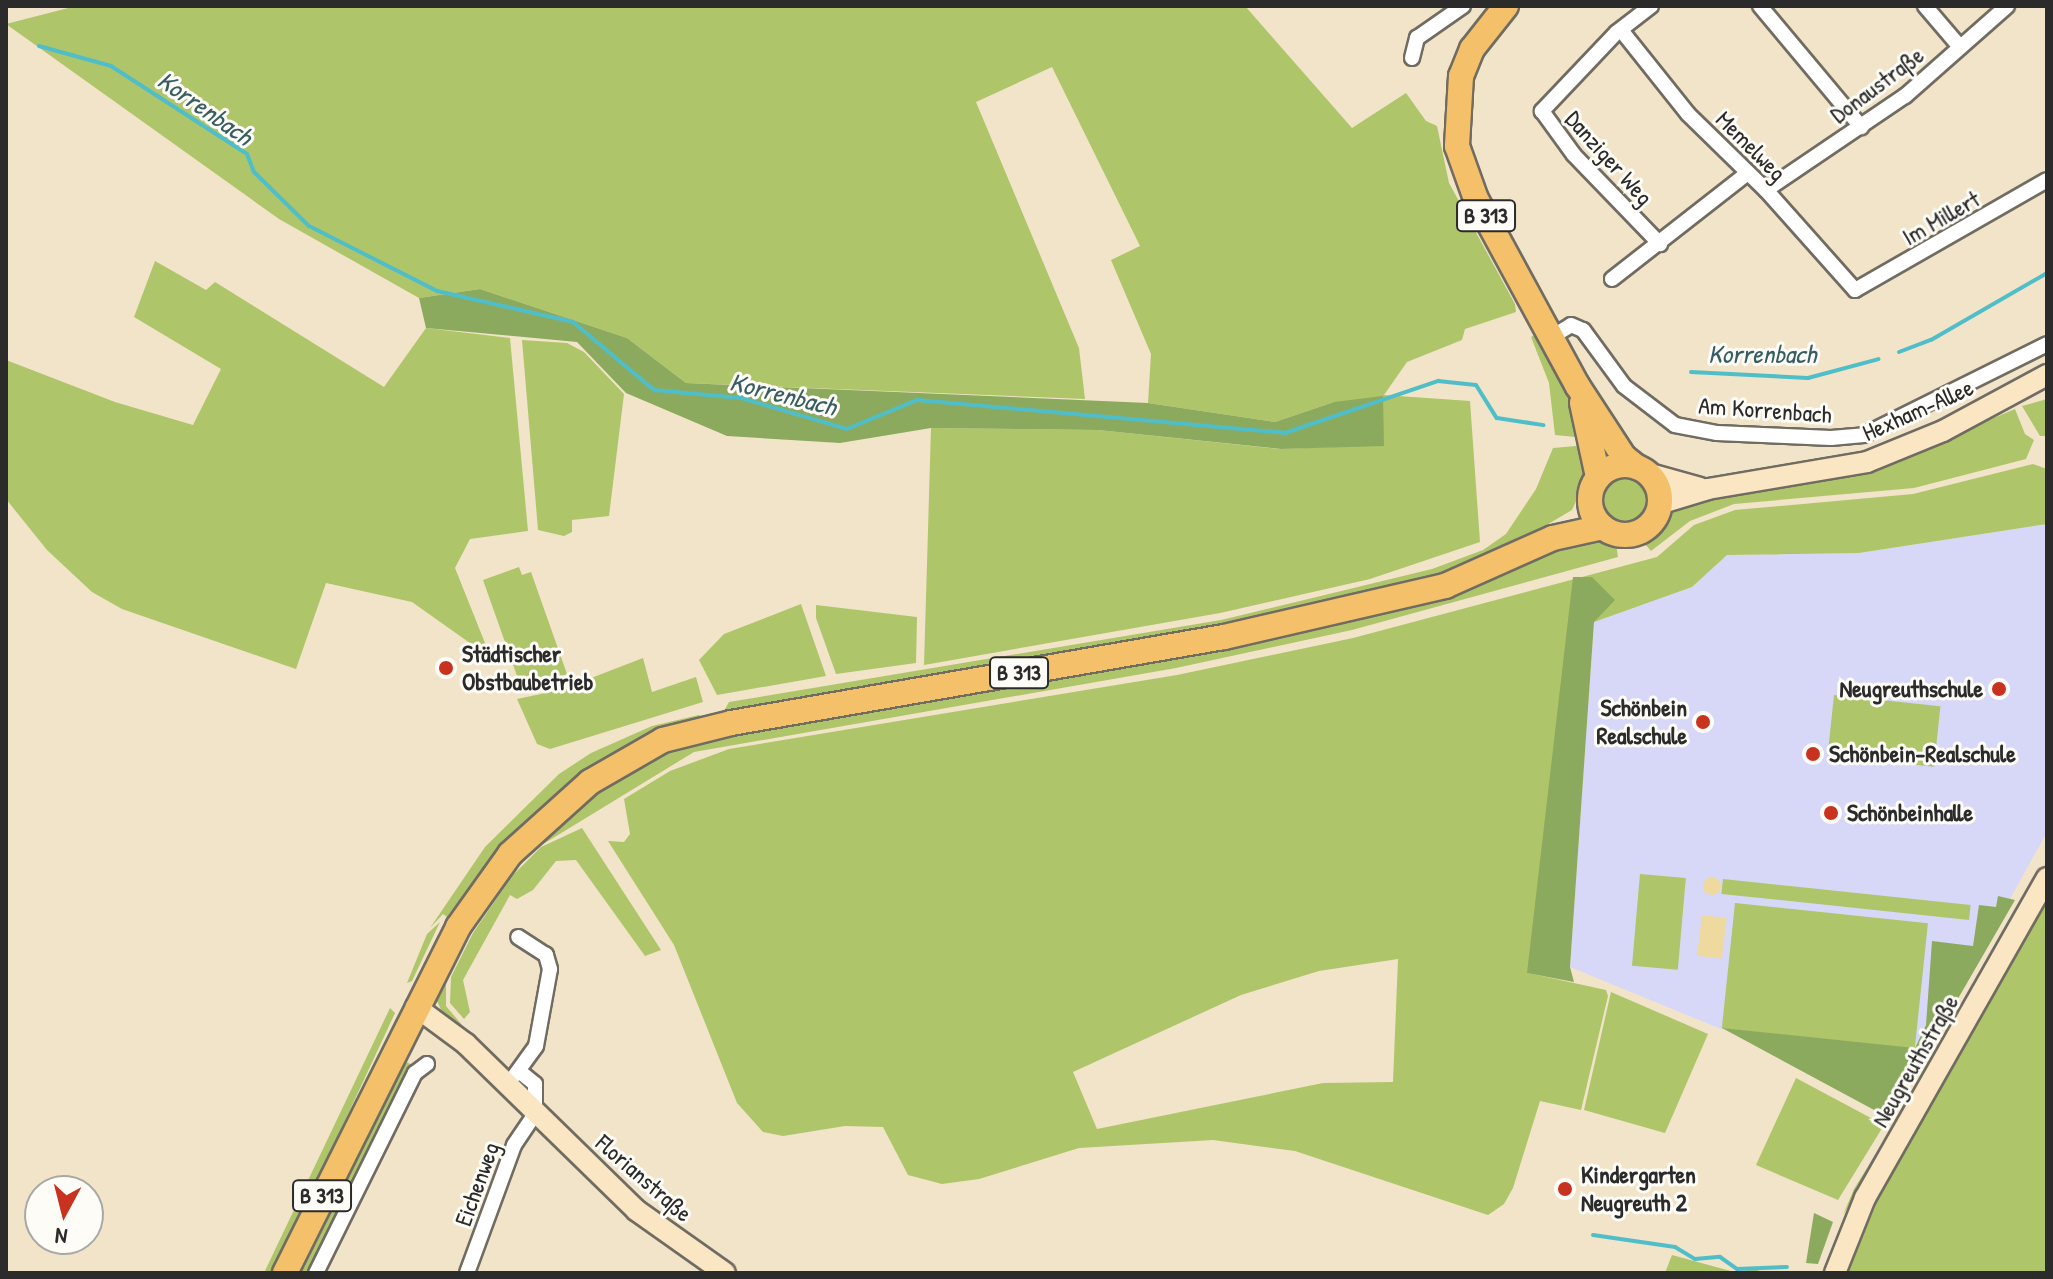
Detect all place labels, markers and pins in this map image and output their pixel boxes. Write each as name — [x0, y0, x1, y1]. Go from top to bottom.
place label: Städtischer Obstbaubetrieb — [462, 640, 593, 696]
marker: Städtischer Obstbaubetrieb — [437, 659, 455, 677]
place label: Neugreuthschule — [1840, 675, 1983, 703]
marker: Neugreuthschule — [1990, 680, 2008, 698]
place label: Schönbein Realschule — [1597, 694, 1687, 750]
marker: Schönbein Realschule — [1694, 713, 1712, 731]
place label: Schönbein-Realschule — [1829, 740, 2016, 768]
marker: Schönbein-Realschule — [1804, 745, 1822, 763]
place label: Schönbeinhalle — [1847, 799, 1973, 827]
marker: Schönbeinhalle — [1822, 804, 1840, 822]
place label: Kindergarten Neugreuth 2 — [1581, 1161, 1696, 1217]
marker: Kindergarten Neugreuth 2 — [1556, 1180, 1574, 1198]

